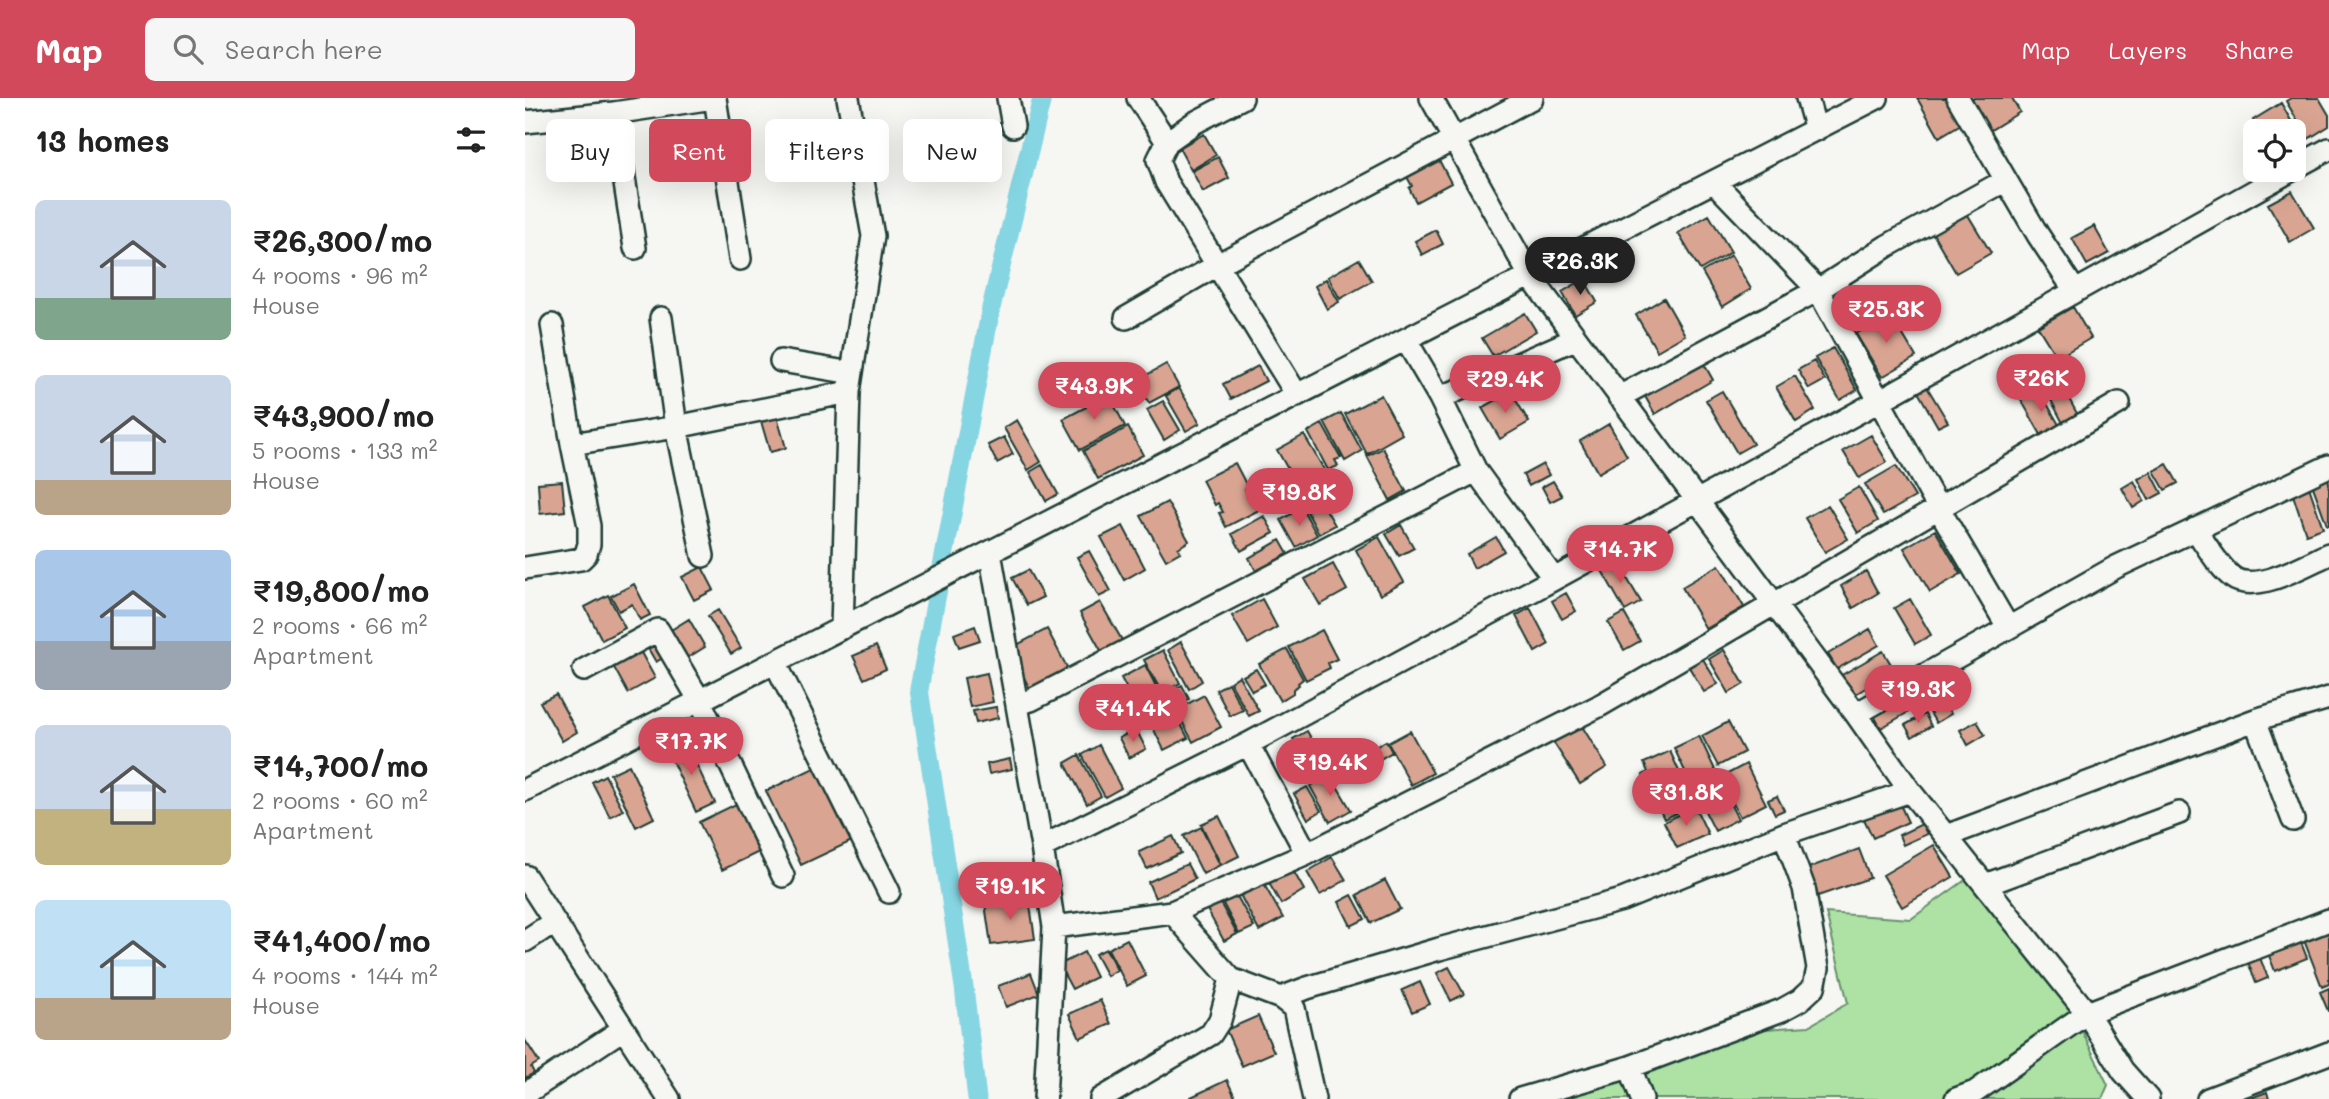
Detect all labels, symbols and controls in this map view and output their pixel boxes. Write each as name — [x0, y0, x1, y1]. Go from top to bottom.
search box — [145, 18, 635, 81]
text: Map — [35, 28, 103, 71]
icon: search — [169, 30, 207, 68]
text: Search here — [225, 32, 383, 66]
text: Map — [2022, 34, 2070, 65]
text: Layers — [2108, 34, 2187, 65]
text: Share — [2225, 34, 2294, 65]
chip: Buy — [546, 119, 635, 182]
chip: Rent — [649, 119, 751, 182]
chip: Filters — [765, 119, 889, 182]
chip: New — [903, 119, 1002, 182]
map controls — [2243, 119, 2306, 182]
button: locate — [2243, 119, 2306, 182]
text: 13 homes — [35, 120, 170, 160]
icon: filters — [452, 121, 490, 159]
text: ₹26,300/mo — [252, 220, 432, 260]
icon: home — [91, 228, 175, 312]
pin: ₹26.3K — [1523, 238, 1637, 297]
text: ₹26.3K — [1541, 245, 1619, 275]
text: 4 rooms · 96 m² — [252, 260, 428, 290]
pin: ₹25.3K — [1829, 286, 1943, 345]
text: House — [252, 290, 320, 320]
text: ₹25.3K — [1847, 293, 1925, 323]
pin: ₹26K — [2000, 354, 2082, 414]
pin: ₹29.4K — [1448, 356, 1562, 415]
pin: ₹43.9K — [1037, 362, 1151, 422]
text: ₹26K — [2012, 362, 2070, 392]
text: ₹29.4K — [1466, 363, 1544, 393]
text: ₹43.9K — [1054, 370, 1134, 400]
text: ₹43,900/mo — [252, 395, 434, 435]
icon: home — [91, 403, 175, 487]
text: 5 rooms · 133 m² — [252, 435, 437, 465]
text: House — [252, 465, 320, 495]
pin: ₹19.8K — [1242, 468, 1356, 528]
text: ₹19.8K — [1261, 476, 1337, 506]
pin: ₹14.7K — [1563, 526, 1677, 585]
text: ₹14.7K — [1582, 533, 1658, 563]
text: ₹19,800/mo — [252, 570, 429, 610]
icon: home — [91, 578, 175, 662]
text: 2 rooms · 66 m² — [252, 610, 427, 640]
text: Apartment — [252, 640, 374, 670]
pin: ₹19.3K — [1861, 666, 1975, 725]
text: ₹19.3K — [1880, 673, 1956, 703]
pin: ₹41.4K — [1076, 684, 1190, 744]
text: ₹41.4K — [1095, 692, 1171, 722]
pin: ₹17.7K — [634, 718, 748, 777]
text: ₹17.7K — [654, 725, 728, 755]
pin: ₹19.4K — [1273, 738, 1387, 798]
text: ₹14,700/mo — [252, 745, 428, 785]
text: ₹19.4K — [1292, 746, 1368, 776]
icon: home — [91, 753, 175, 837]
pin: ₹31.8K — [1629, 768, 1743, 828]
text: ₹31.8K — [1648, 776, 1724, 806]
text: 2 rooms · 60 m² — [252, 785, 428, 815]
text: Apartment — [252, 815, 374, 845]
pin: ₹19.1K — [953, 862, 1067, 922]
text: ₹19.1K — [974, 870, 1046, 900]
text: ₹41,400/mo — [252, 920, 431, 960]
icon: home — [91, 928, 175, 1012]
text: 4 rooms · 144 m² — [252, 960, 438, 990]
text: House — [252, 990, 320, 1020]

